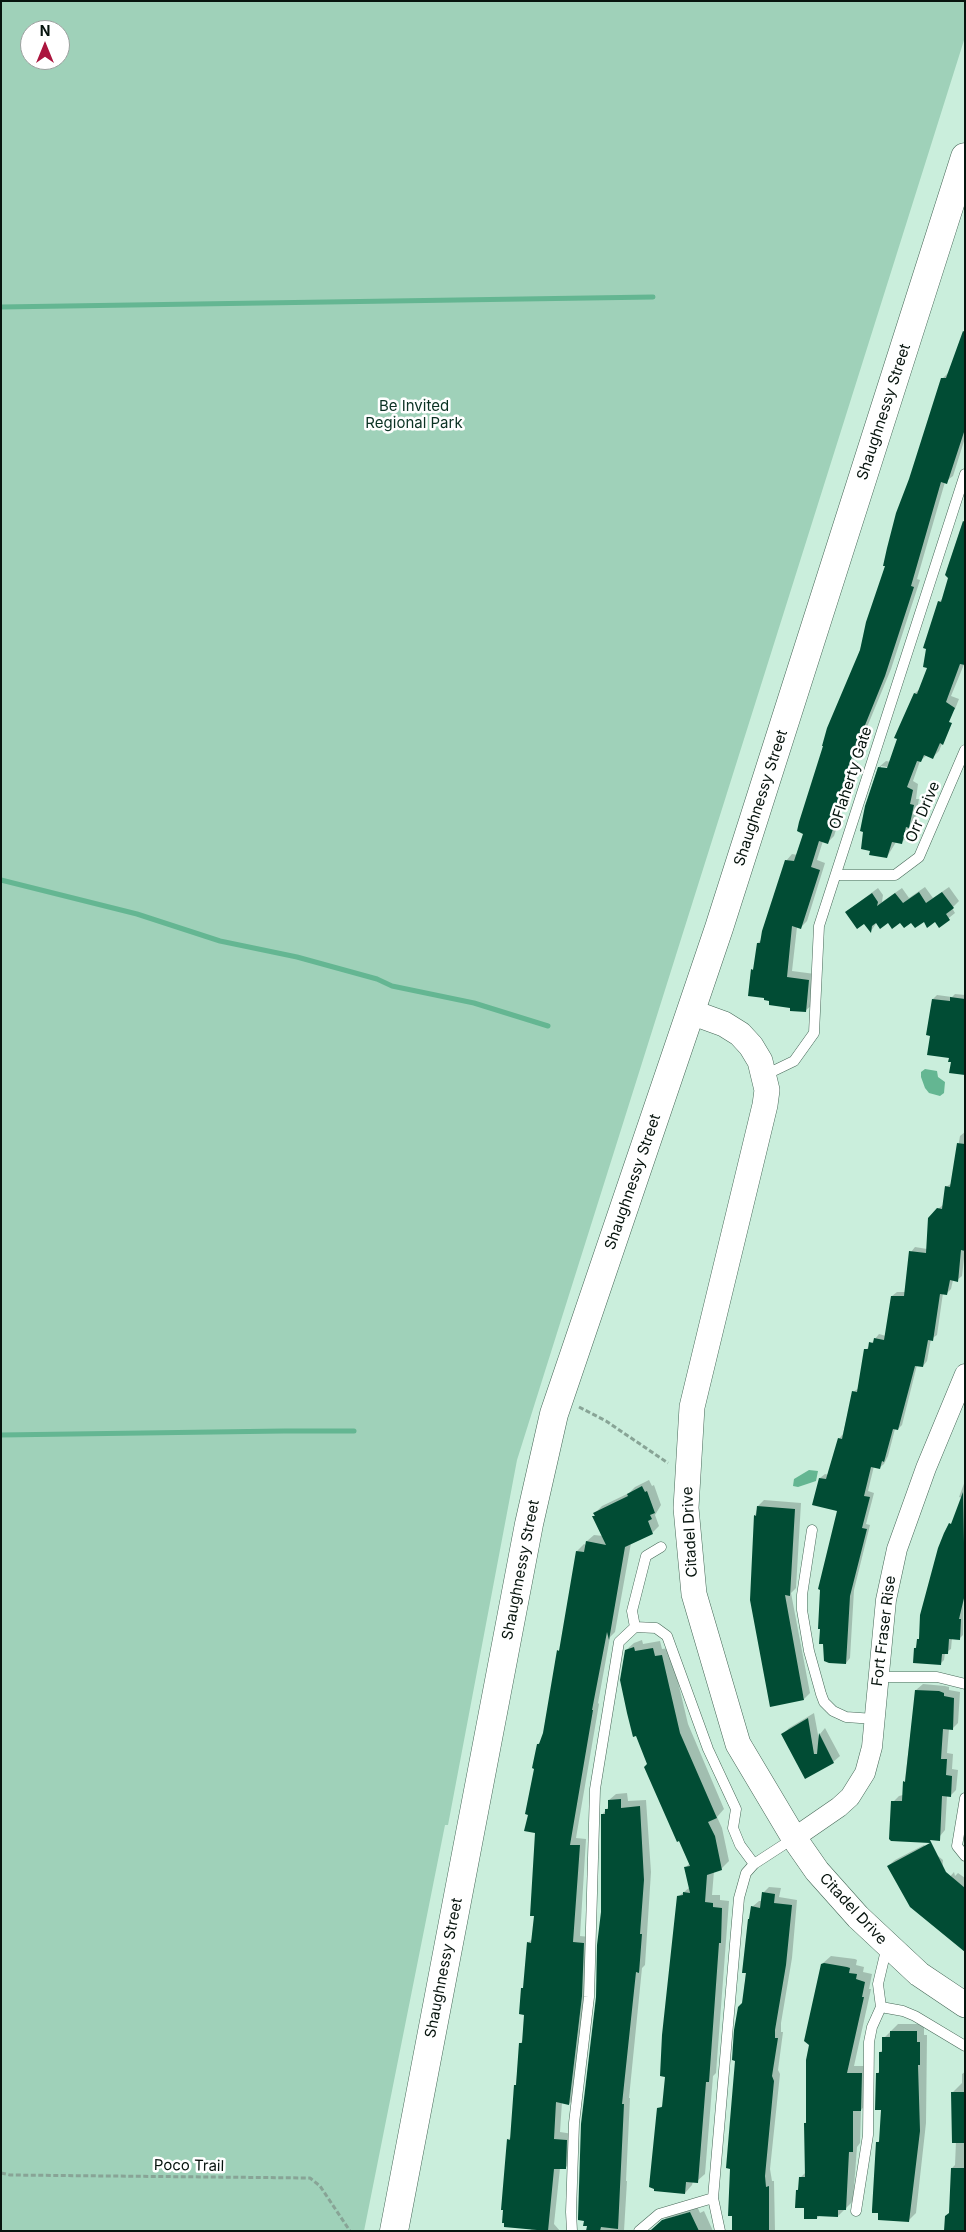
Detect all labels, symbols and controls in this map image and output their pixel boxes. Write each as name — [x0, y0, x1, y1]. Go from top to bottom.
north arrow — [20, 20, 70, 70]
text: N — [40, 22, 50, 39]
street label: Shaughnessy Street — [853, 342, 915, 482]
park label: Be Invited Regional Park — [365, 397, 463, 432]
street label: OFlaherty Gate — [826, 724, 876, 832]
street label: Shaughnessy Street — [730, 728, 792, 868]
street label: Orr Drive — [902, 779, 944, 845]
street label: Shaughnessy Street — [601, 1112, 665, 1252]
street label: Citadel Drive — [679, 1486, 701, 1578]
street label: Shaughnessy Street — [499, 1498, 543, 1642]
street label: Fort Fraser Rise — [868, 1575, 900, 1687]
street label: Citadel Drive — [815, 1870, 891, 1948]
street label: Shaughnessy Street — [422, 1896, 466, 2040]
street label: Poco Trail — [154, 2156, 224, 2176]

